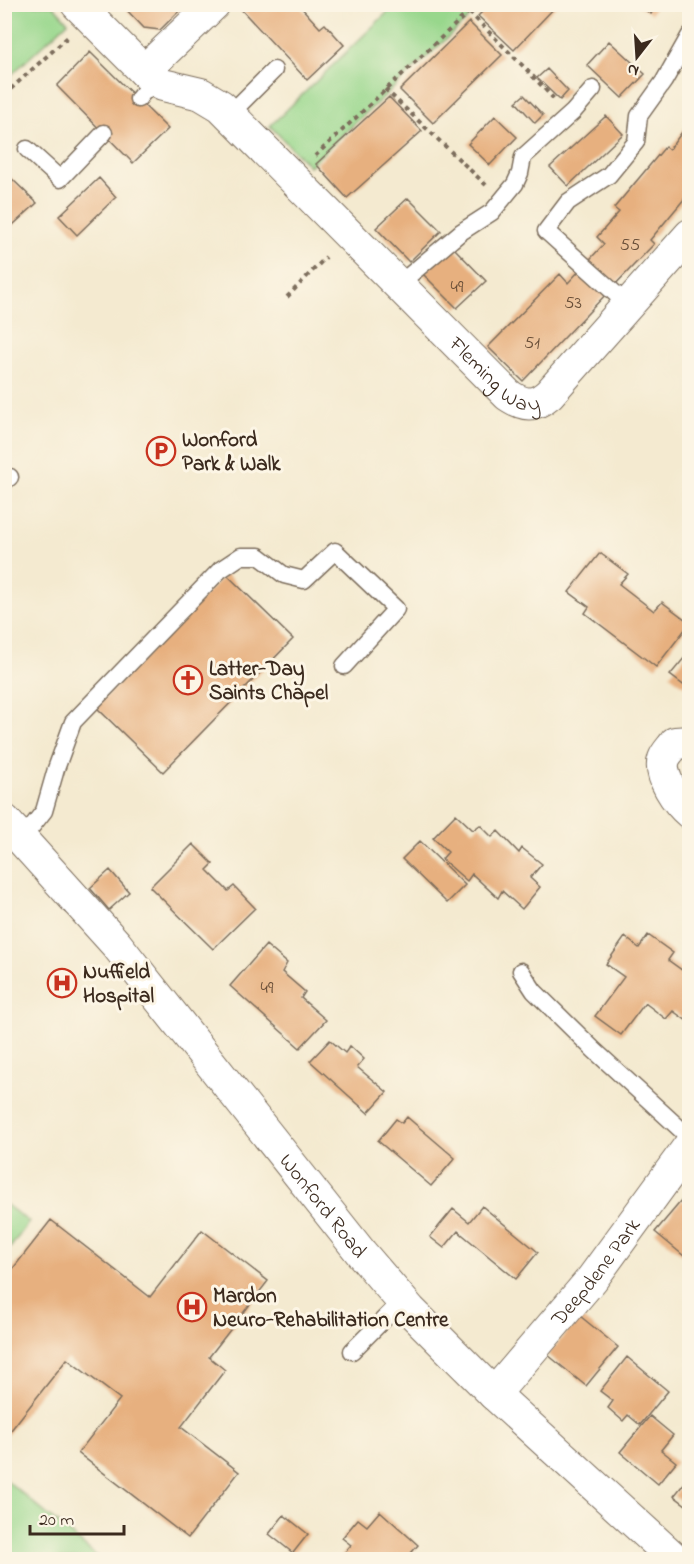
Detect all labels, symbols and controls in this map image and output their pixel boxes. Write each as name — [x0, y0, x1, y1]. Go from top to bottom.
north arrow — [607, 27, 667, 87]
text: N — [624, 56, 642, 82]
house number: 55 — [620, 233, 640, 259]
house number: 49 — [451, 275, 464, 301]
house number: 53 — [564, 291, 582, 317]
street label: Fleming Way — [440, 330, 543, 423]
house number: 51 — [524, 331, 540, 357]
place label: Wonford Park & Walk — [182, 426, 281, 480]
parking icon: Wonford Park & Walk — [145, 435, 177, 467]
place label: Latter-Day Saints Chapel — [209, 655, 329, 709]
church icon: Latter-Day Saints Chapel — [172, 664, 204, 696]
place label: Nuffield Hospital — [83, 958, 154, 1012]
hospital icon: Nuffield Hospital — [46, 967, 78, 999]
house number: 49 — [261, 976, 274, 1002]
street label: Wonford Road — [271, 1148, 373, 1266]
street label: Deepdene Park — [544, 1212, 649, 1334]
place label: Mardon Neuro-Rehabilitation Centre — [213, 1282, 449, 1336]
hospital icon: Mardon Neuro-Rehabilitation Centre — [176, 1291, 208, 1323]
scale bar — [30, 1498, 124, 1536]
text: 20 m — [39, 1508, 74, 1534]

